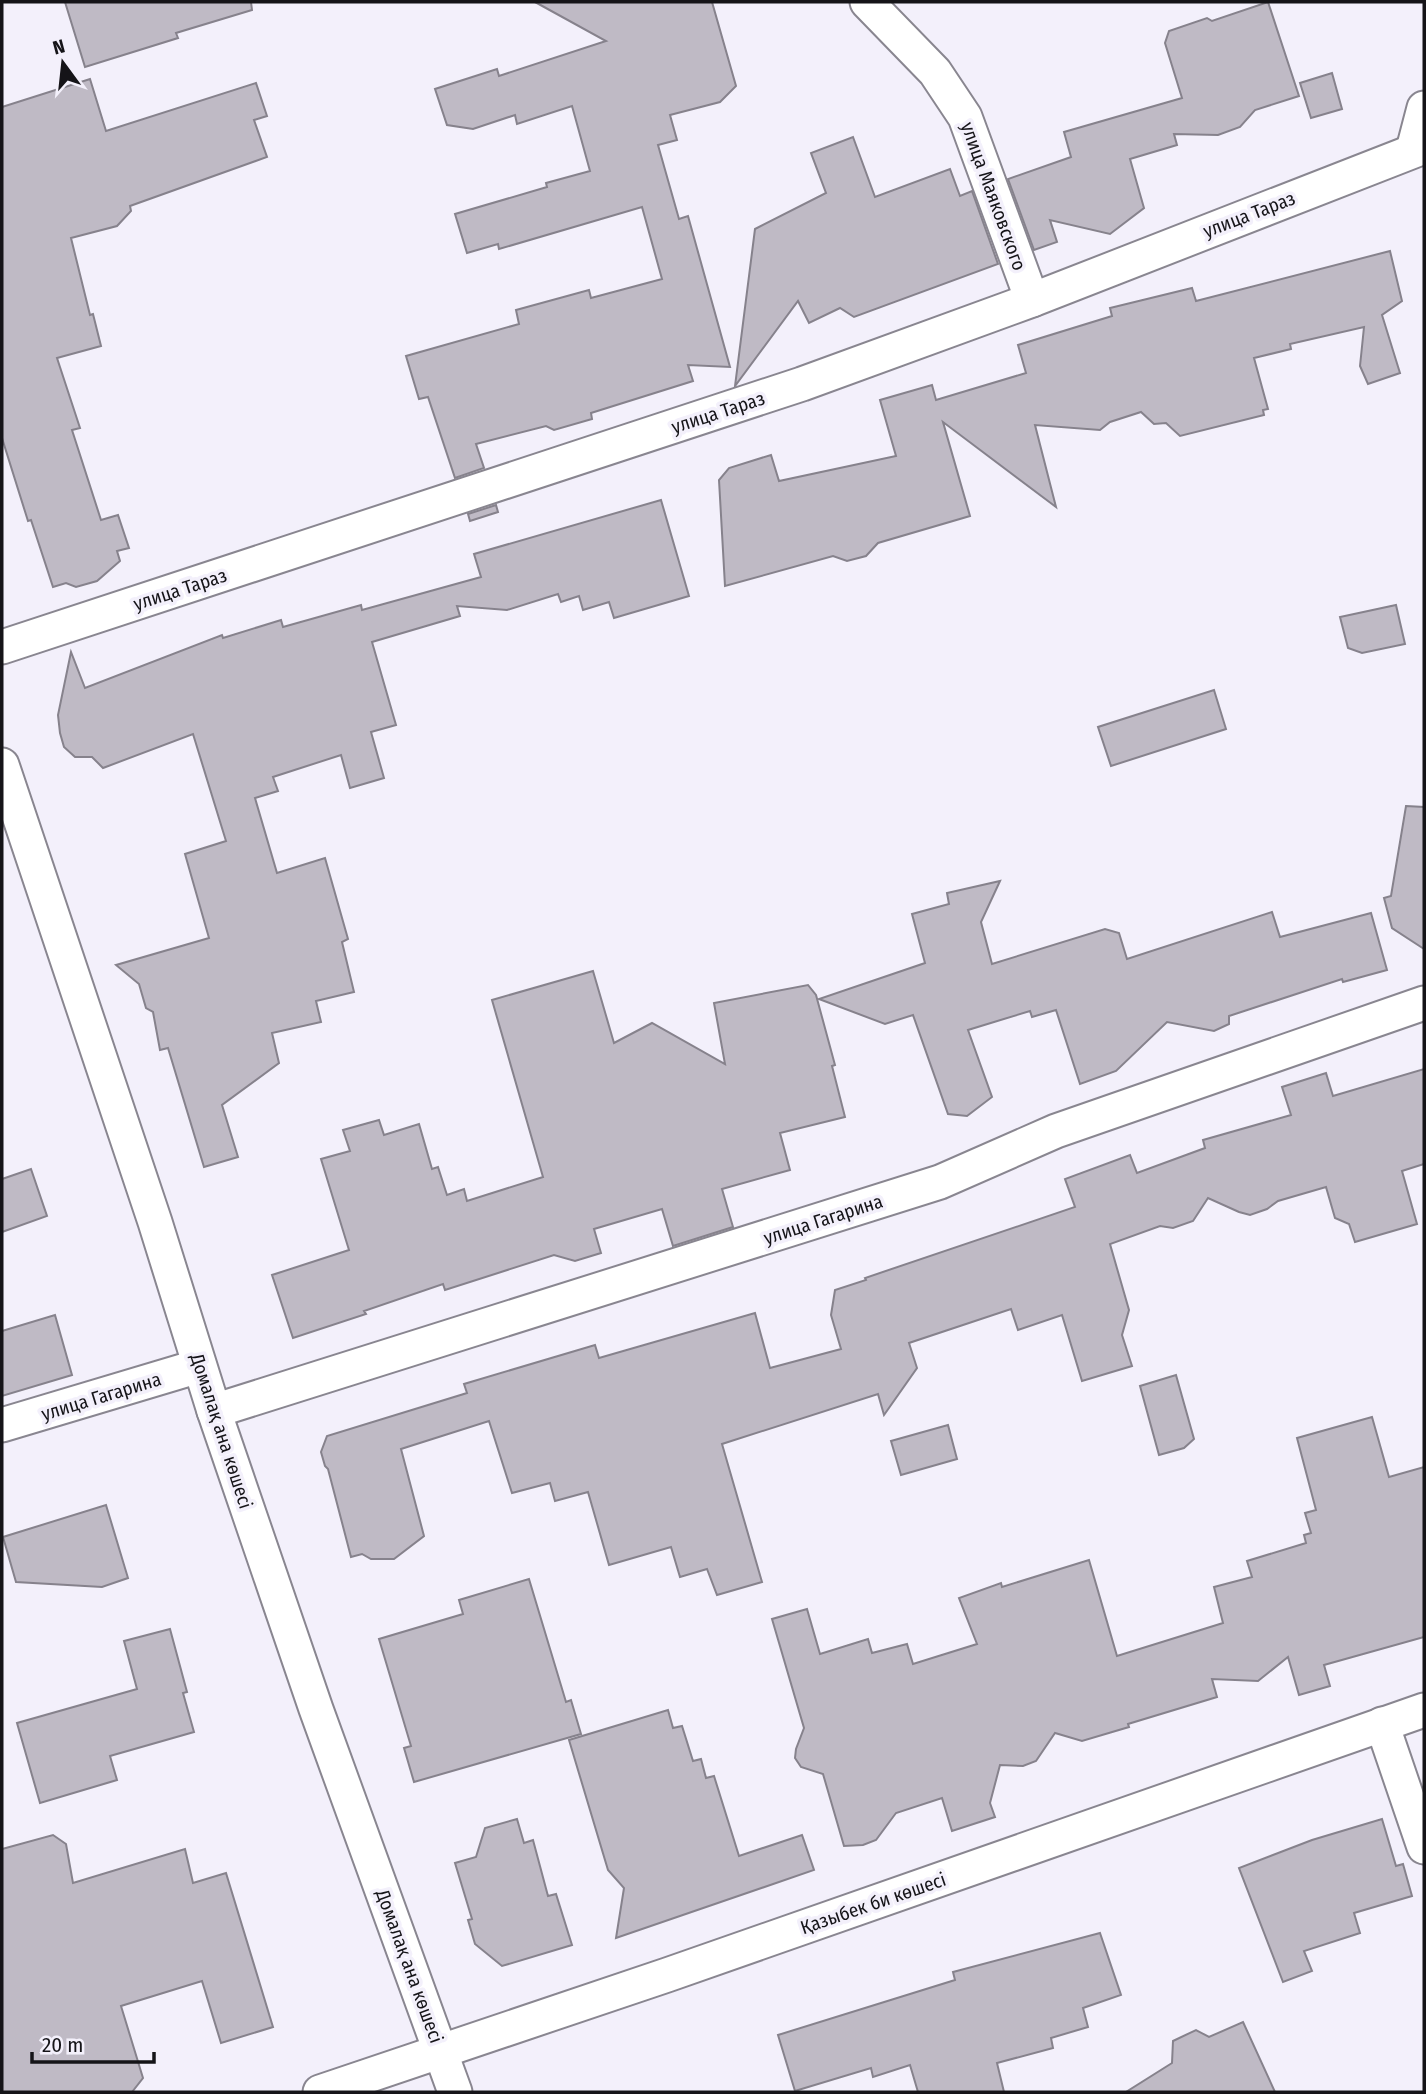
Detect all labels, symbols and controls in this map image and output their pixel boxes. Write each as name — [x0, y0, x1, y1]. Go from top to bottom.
north arrow — [28, 28, 98, 98]
text: N — [50, 34, 67, 60]
street label: улица Маяковского — [956, 119, 1031, 274]
street label: улица Тараз — [1200, 186, 1299, 243]
street label: улица Тараз — [669, 387, 768, 438]
street label: улица Тараз — [131, 564, 230, 615]
street label: улица Гагарина — [761, 1189, 886, 1250]
street label: Домалақ ана көшесі — [185, 1350, 257, 1512]
street label: улица Гагарина — [39, 1367, 164, 1426]
street label: Қазыбек би көшесі — [797, 1868, 949, 1939]
street label: Домалақ ана көшесі — [371, 1885, 448, 2046]
scale bar — [32, 2021, 154, 2064]
text: 20 m — [42, 2032, 83, 2058]

